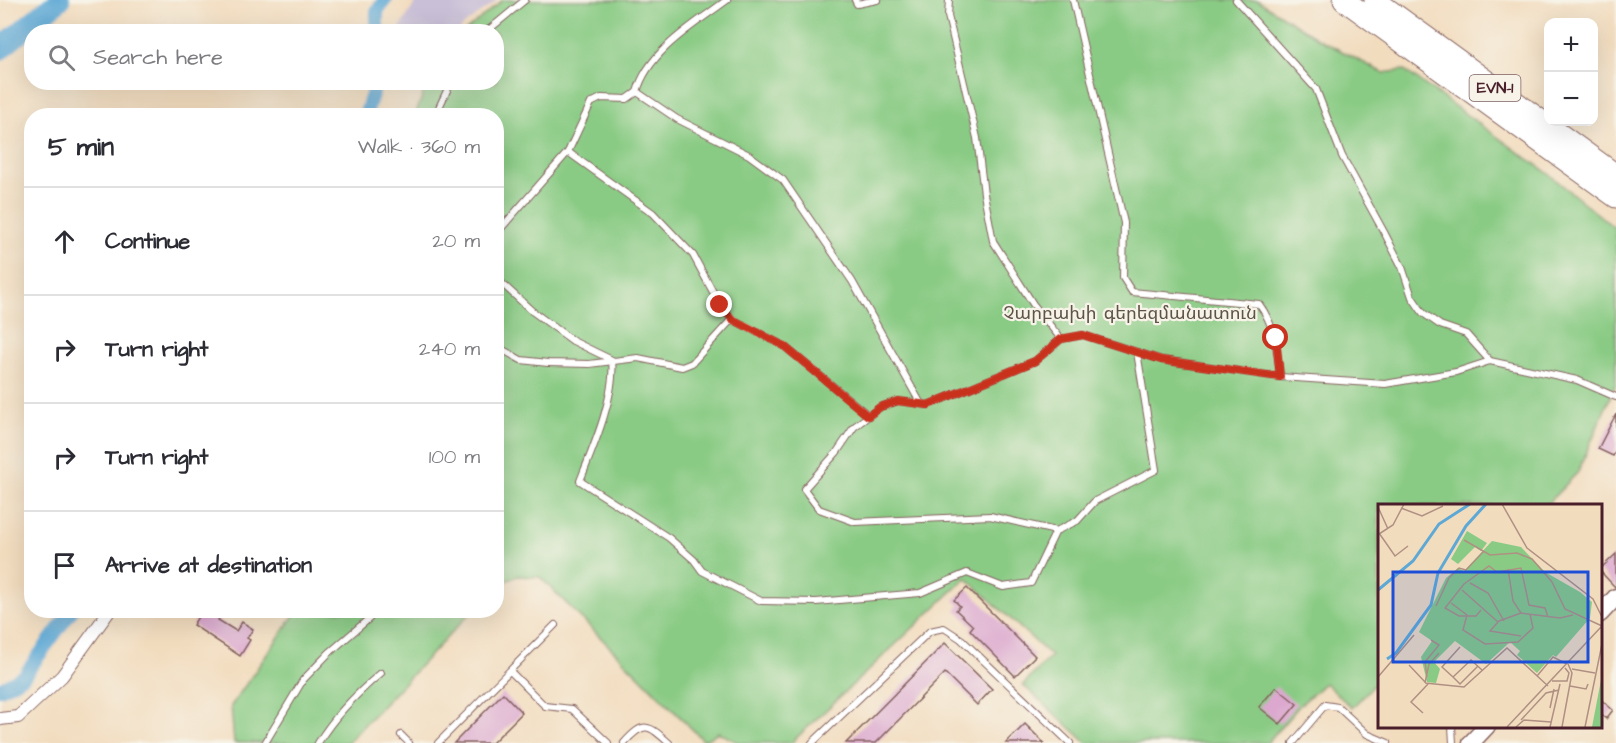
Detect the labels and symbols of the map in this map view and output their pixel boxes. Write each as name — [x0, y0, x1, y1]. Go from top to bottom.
road number: EVN-1 — [1470, 75, 1520, 101]
route end — [706, 291, 732, 317]
park label: Չարբախի գերեզմանատուն — [1003, 301, 1257, 326]
route start — [1262, 324, 1288, 350]
inset map — [1378, 504, 1601, 728]

